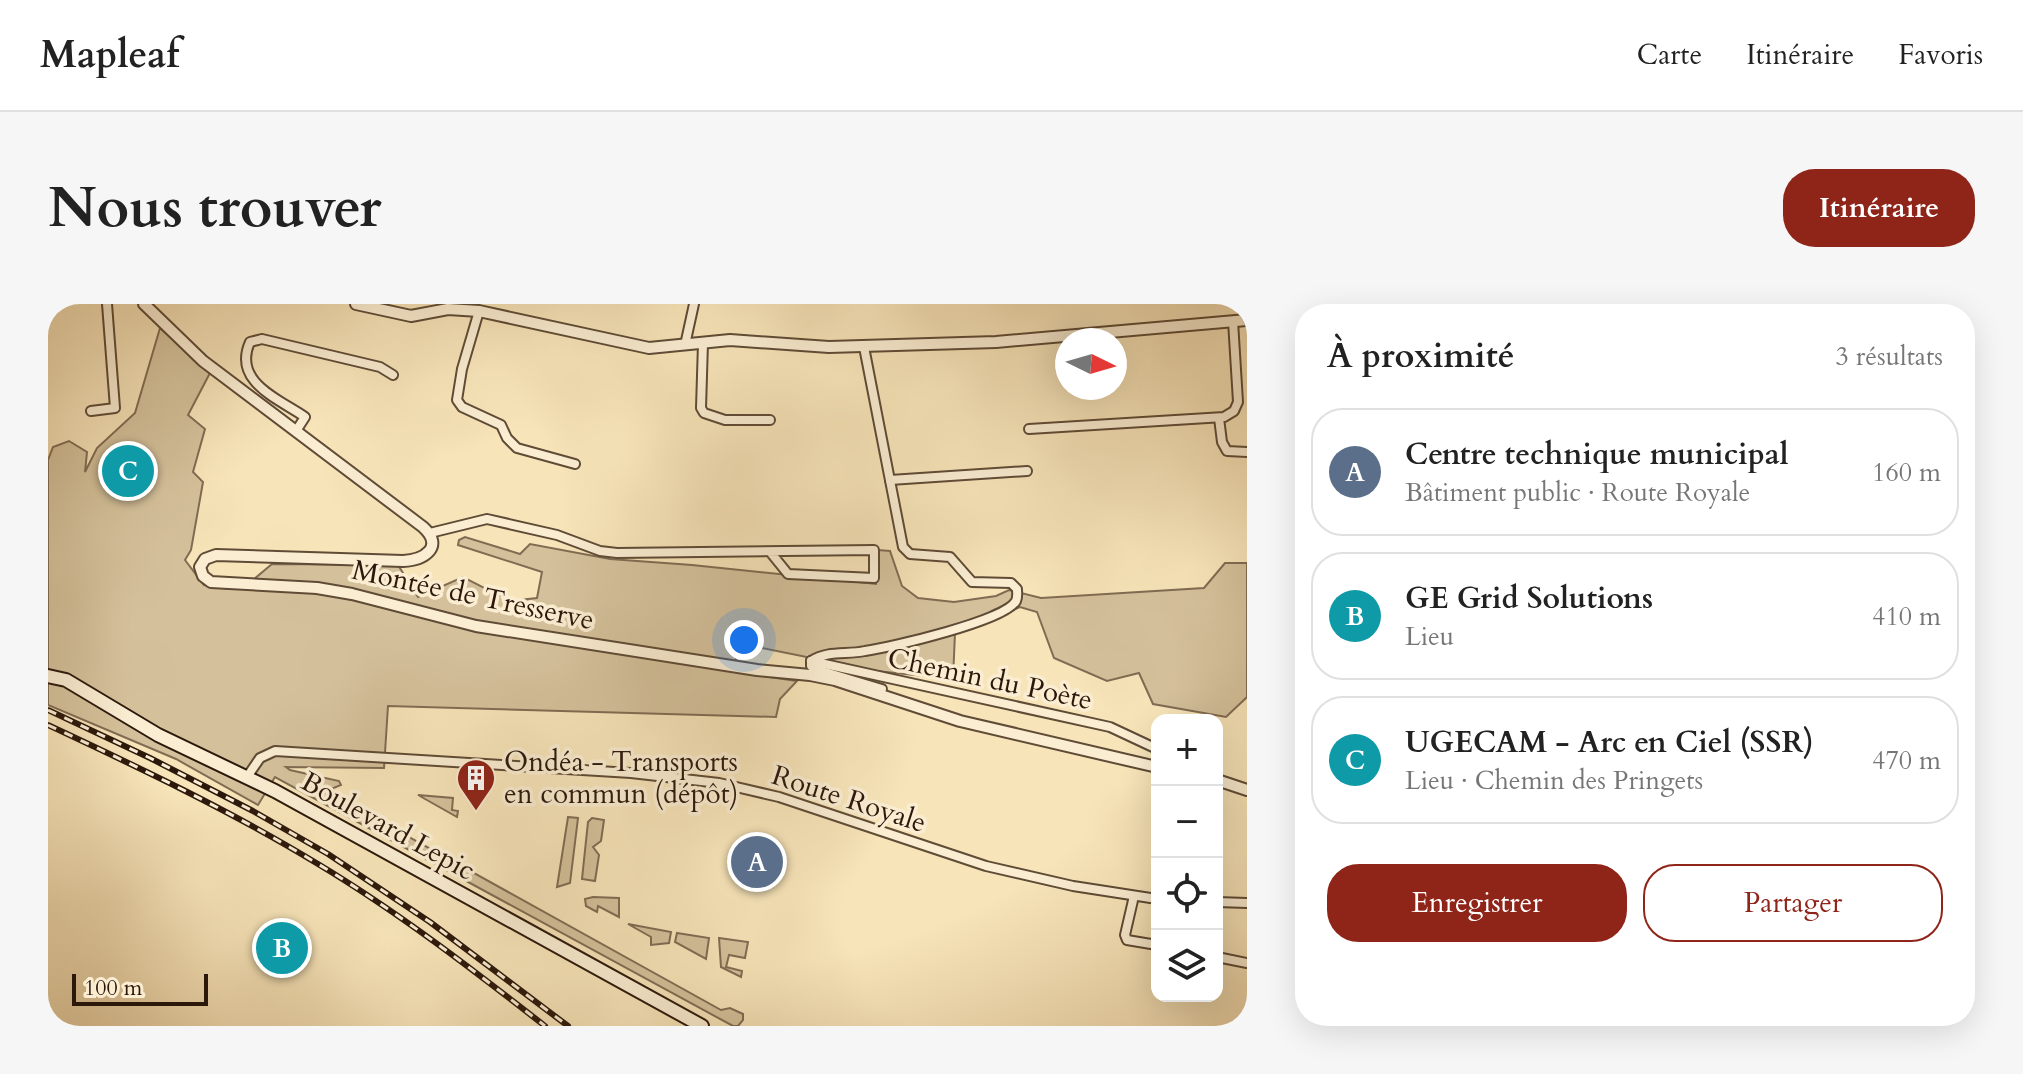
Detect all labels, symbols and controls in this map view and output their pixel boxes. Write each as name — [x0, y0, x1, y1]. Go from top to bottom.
text: Mapleaf — [40, 29, 179, 81]
text: Carte — [1637, 36, 1702, 74]
text: Itinéraire — [1746, 36, 1854, 74]
text: Favoris — [1898, 36, 1983, 74]
button: Itinéraire — [1783, 169, 1975, 247]
text: Nous trouver — [48, 171, 381, 246]
north arrow — [1055, 328, 1127, 400]
text: À proximité — [1327, 333, 1514, 379]
text: 3 résultats — [1835, 339, 1943, 374]
text: Centre technique municipal — [1405, 434, 1788, 475]
pin: C — [102, 441, 154, 501]
text: A — [1345, 455, 1365, 490]
text: 160 m — [1872, 455, 1941, 490]
text: Bâtiment public · Route Royale — [1405, 475, 1750, 510]
street label: Montée de Tresserve — [349, 551, 597, 639]
text: GE Grid Solutions — [1405, 578, 1653, 619]
text: B — [1346, 599, 1364, 634]
text: 410 m — [1872, 599, 1941, 634]
text: Lieu — [1405, 619, 1454, 654]
your location — [724, 620, 764, 660]
street label: Chemin du Poète — [884, 639, 1096, 719]
map controls — [1151, 714, 1223, 1002]
button: + — [1151, 714, 1223, 786]
text: UGECAM - Arc en Ciel (SSR) — [1405, 722, 1814, 763]
place label: Ondéa - Transports en commun (dépôt) — [504, 743, 739, 813]
text: C — [1345, 743, 1365, 778]
text: 470 m — [1872, 743, 1941, 778]
street label: Route Royale — [767, 756, 931, 842]
building icon: Ondéa - Transports en commun (dépôt) — [455, 757, 497, 812]
street label: Boulevard Lepic — [294, 762, 482, 890]
text: Lieu · Chemin des Pringets — [1405, 763, 1703, 798]
button: − — [1151, 786, 1223, 858]
pin: A — [731, 832, 783, 892]
button: locate — [1151, 858, 1223, 930]
button: Enregistrer — [1327, 864, 1627, 942]
button: Partager — [1643, 864, 1943, 942]
pin: B — [256, 918, 308, 978]
button: layers — [1151, 930, 1223, 1002]
scale bar — [72, 970, 208, 1006]
text: 100 m — [84, 973, 142, 1003]

